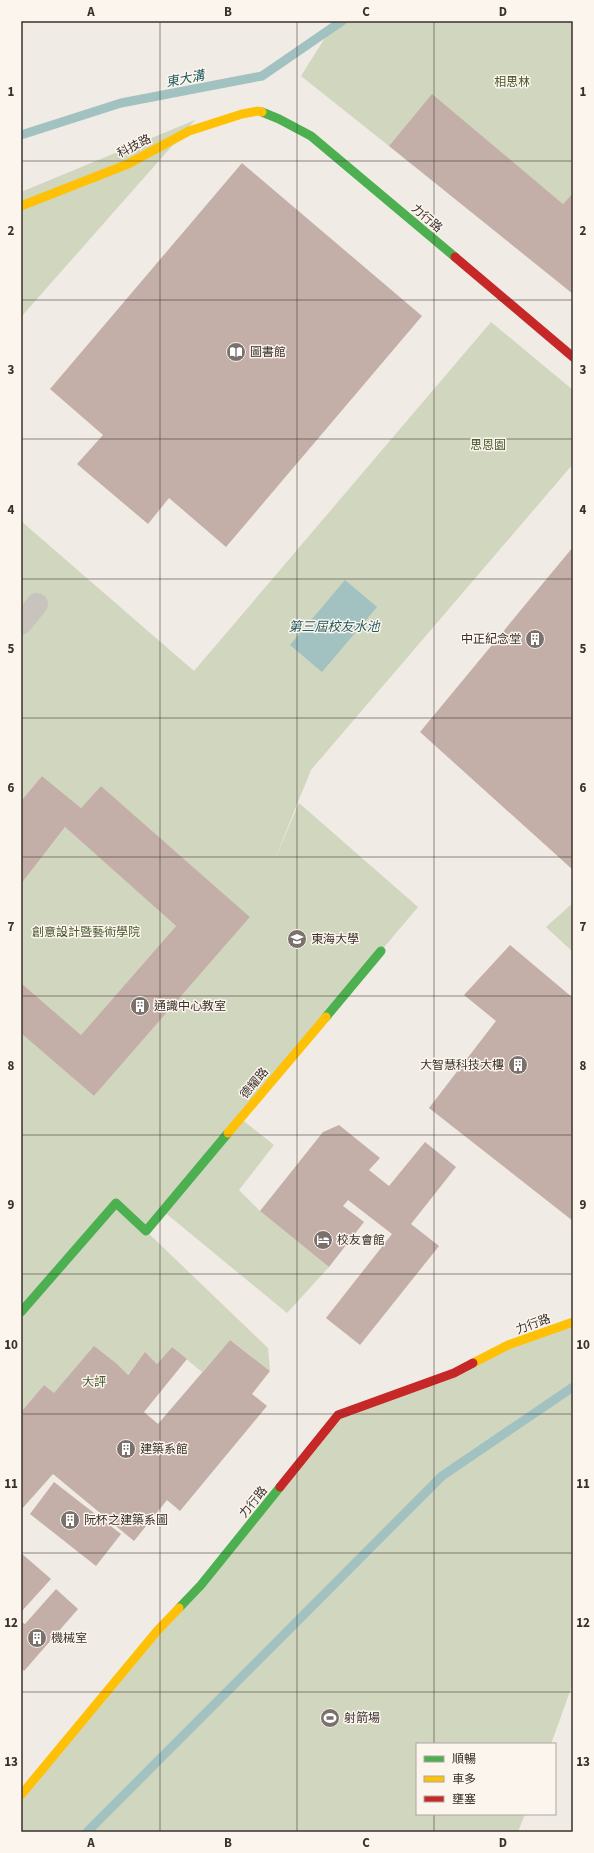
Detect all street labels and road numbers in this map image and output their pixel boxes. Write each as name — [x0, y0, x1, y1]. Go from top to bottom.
street label: 科技路 — [114, 131, 154, 162]
street label: 力行路 — [407, 200, 446, 236]
street label: 德耀路 — [236, 1064, 272, 1103]
street label: 力行路 — [513, 1310, 553, 1339]
street label: 力行路 — [235, 1483, 271, 1522]

